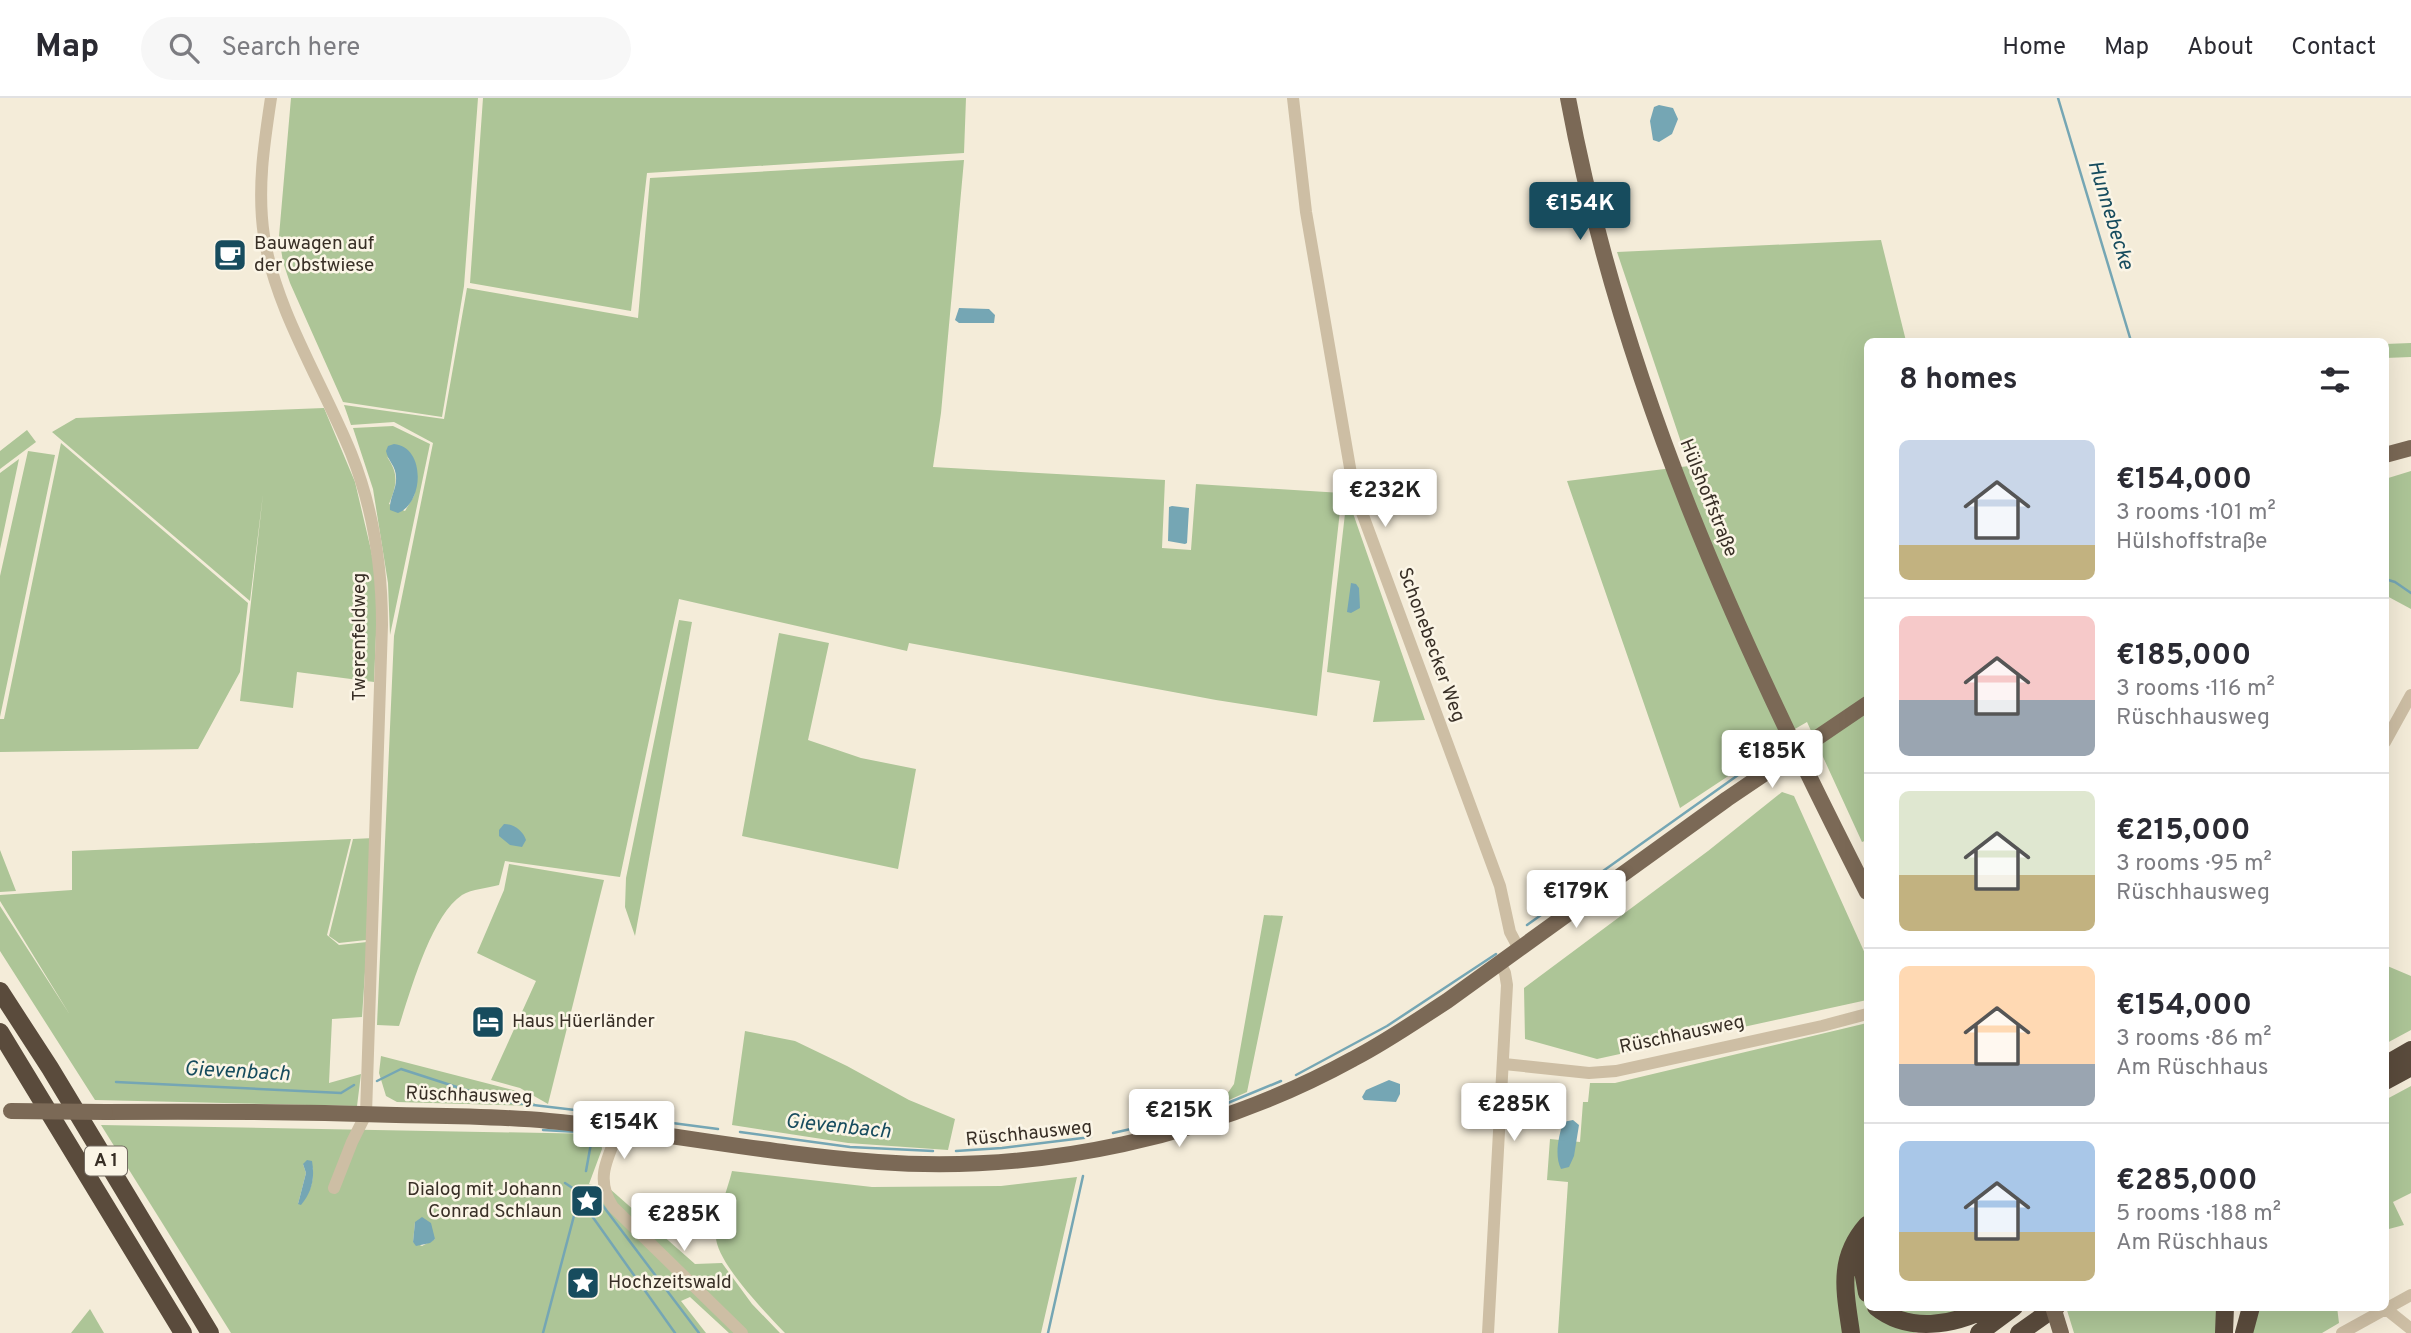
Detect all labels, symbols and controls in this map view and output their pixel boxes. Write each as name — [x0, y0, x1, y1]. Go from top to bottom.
search box — [141, 17, 631, 80]
text: Map — [35, 27, 99, 69]
icon: search — [165, 29, 203, 67]
text: Search here — [221, 32, 360, 65]
text: Home — [2002, 33, 2066, 63]
text: Map — [2104, 33, 2149, 63]
text: About — [2187, 33, 2253, 63]
text: Contact — [2291, 33, 2376, 63]
water label: Hunnebecke — [2081, 157, 2140, 274]
pin: €154K — [1531, 183, 1629, 242]
text: €154K — [1545, 190, 1615, 219]
place label: Bauwagen auf der Obstwiese — [254, 232, 375, 278]
cafe icon: Bauwagen auf der Obstwiese — [211, 236, 249, 274]
icon: filters — [2316, 361, 2354, 399]
text: 8 homes — [1899, 362, 2018, 399]
street label: Hülshoffstraße — [1673, 435, 1743, 561]
text: €154,000 — [2116, 462, 2252, 499]
icon: home — [1955, 468, 2039, 552]
pin: €232K — [1336, 470, 1434, 529]
text: €232K — [1349, 477, 1421, 506]
text: 3 rooms · 101 m² — [2116, 499, 2276, 528]
text: Hülshoffstraße — [2116, 528, 2267, 557]
street label: Schonebecker Weg — [1392, 565, 1470, 725]
street label: Twerenfeldweg — [348, 573, 372, 701]
text: €185,000 — [2116, 638, 2251, 675]
icon: home — [1955, 644, 2039, 728]
text: 3 rooms · 116 m² — [2116, 675, 2275, 704]
text: Rüschhausweg — [2116, 704, 2270, 733]
pin: €185K — [1723, 730, 1821, 790]
text: €185K — [1738, 738, 1806, 767]
text: €215,000 — [2116, 813, 2251, 850]
icon: home — [1955, 819, 2039, 903]
text: 3 rooms · 95 m² — [2116, 850, 2272, 879]
pin: €179K — [1527, 870, 1625, 930]
text: €179K — [1543, 878, 1609, 907]
text: Rüschhausweg — [2116, 879, 2270, 908]
text: €154,000 — [2116, 988, 2252, 1025]
icon: home — [1955, 994, 2039, 1078]
hotel icon: Haus Hüerländer — [469, 1003, 507, 1041]
place label: Haus Hüerländer — [512, 1010, 656, 1034]
street label: Rüschhausweg — [1617, 1010, 1747, 1060]
text: 3 rooms · 86 m² — [2116, 1025, 2272, 1054]
text: Am Rüschhaus — [2116, 1054, 2269, 1083]
water label: Gievenbach — [183, 1056, 291, 1088]
street label: Rüschhausweg — [405, 1082, 533, 1110]
pin: €285K — [1465, 1084, 1563, 1143]
pin: €215K — [1130, 1090, 1228, 1149]
text: €285K — [1477, 1091, 1551, 1120]
text: €215K — [1145, 1097, 1213, 1126]
pin: €154K — [575, 1102, 673, 1161]
water label: Gievenbach — [784, 1108, 893, 1146]
text: €154K — [589, 1109, 659, 1138]
street label: Rüschhausweg — [965, 1115, 1093, 1153]
road number: A 1 — [85, 1146, 127, 1176]
text: €285,000 — [2116, 1163, 2257, 1200]
icon: home — [1955, 1169, 2039, 1253]
place label: Dialog mit Johann Conrad Schlaun — [407, 1178, 562, 1224]
place icon: Dialog mit Johann Conrad Schlaun — [568, 1182, 606, 1220]
pin: €285K — [635, 1194, 733, 1253]
text: 5 rooms · 188 m² — [2116, 1200, 2281, 1229]
text: €285K — [647, 1201, 721, 1230]
text: Am Rüschhaus — [2116, 1229, 2269, 1258]
place icon: Hochzeitswald — [564, 1264, 602, 1302]
place label: Hochzeitswald — [608, 1271, 732, 1295]

